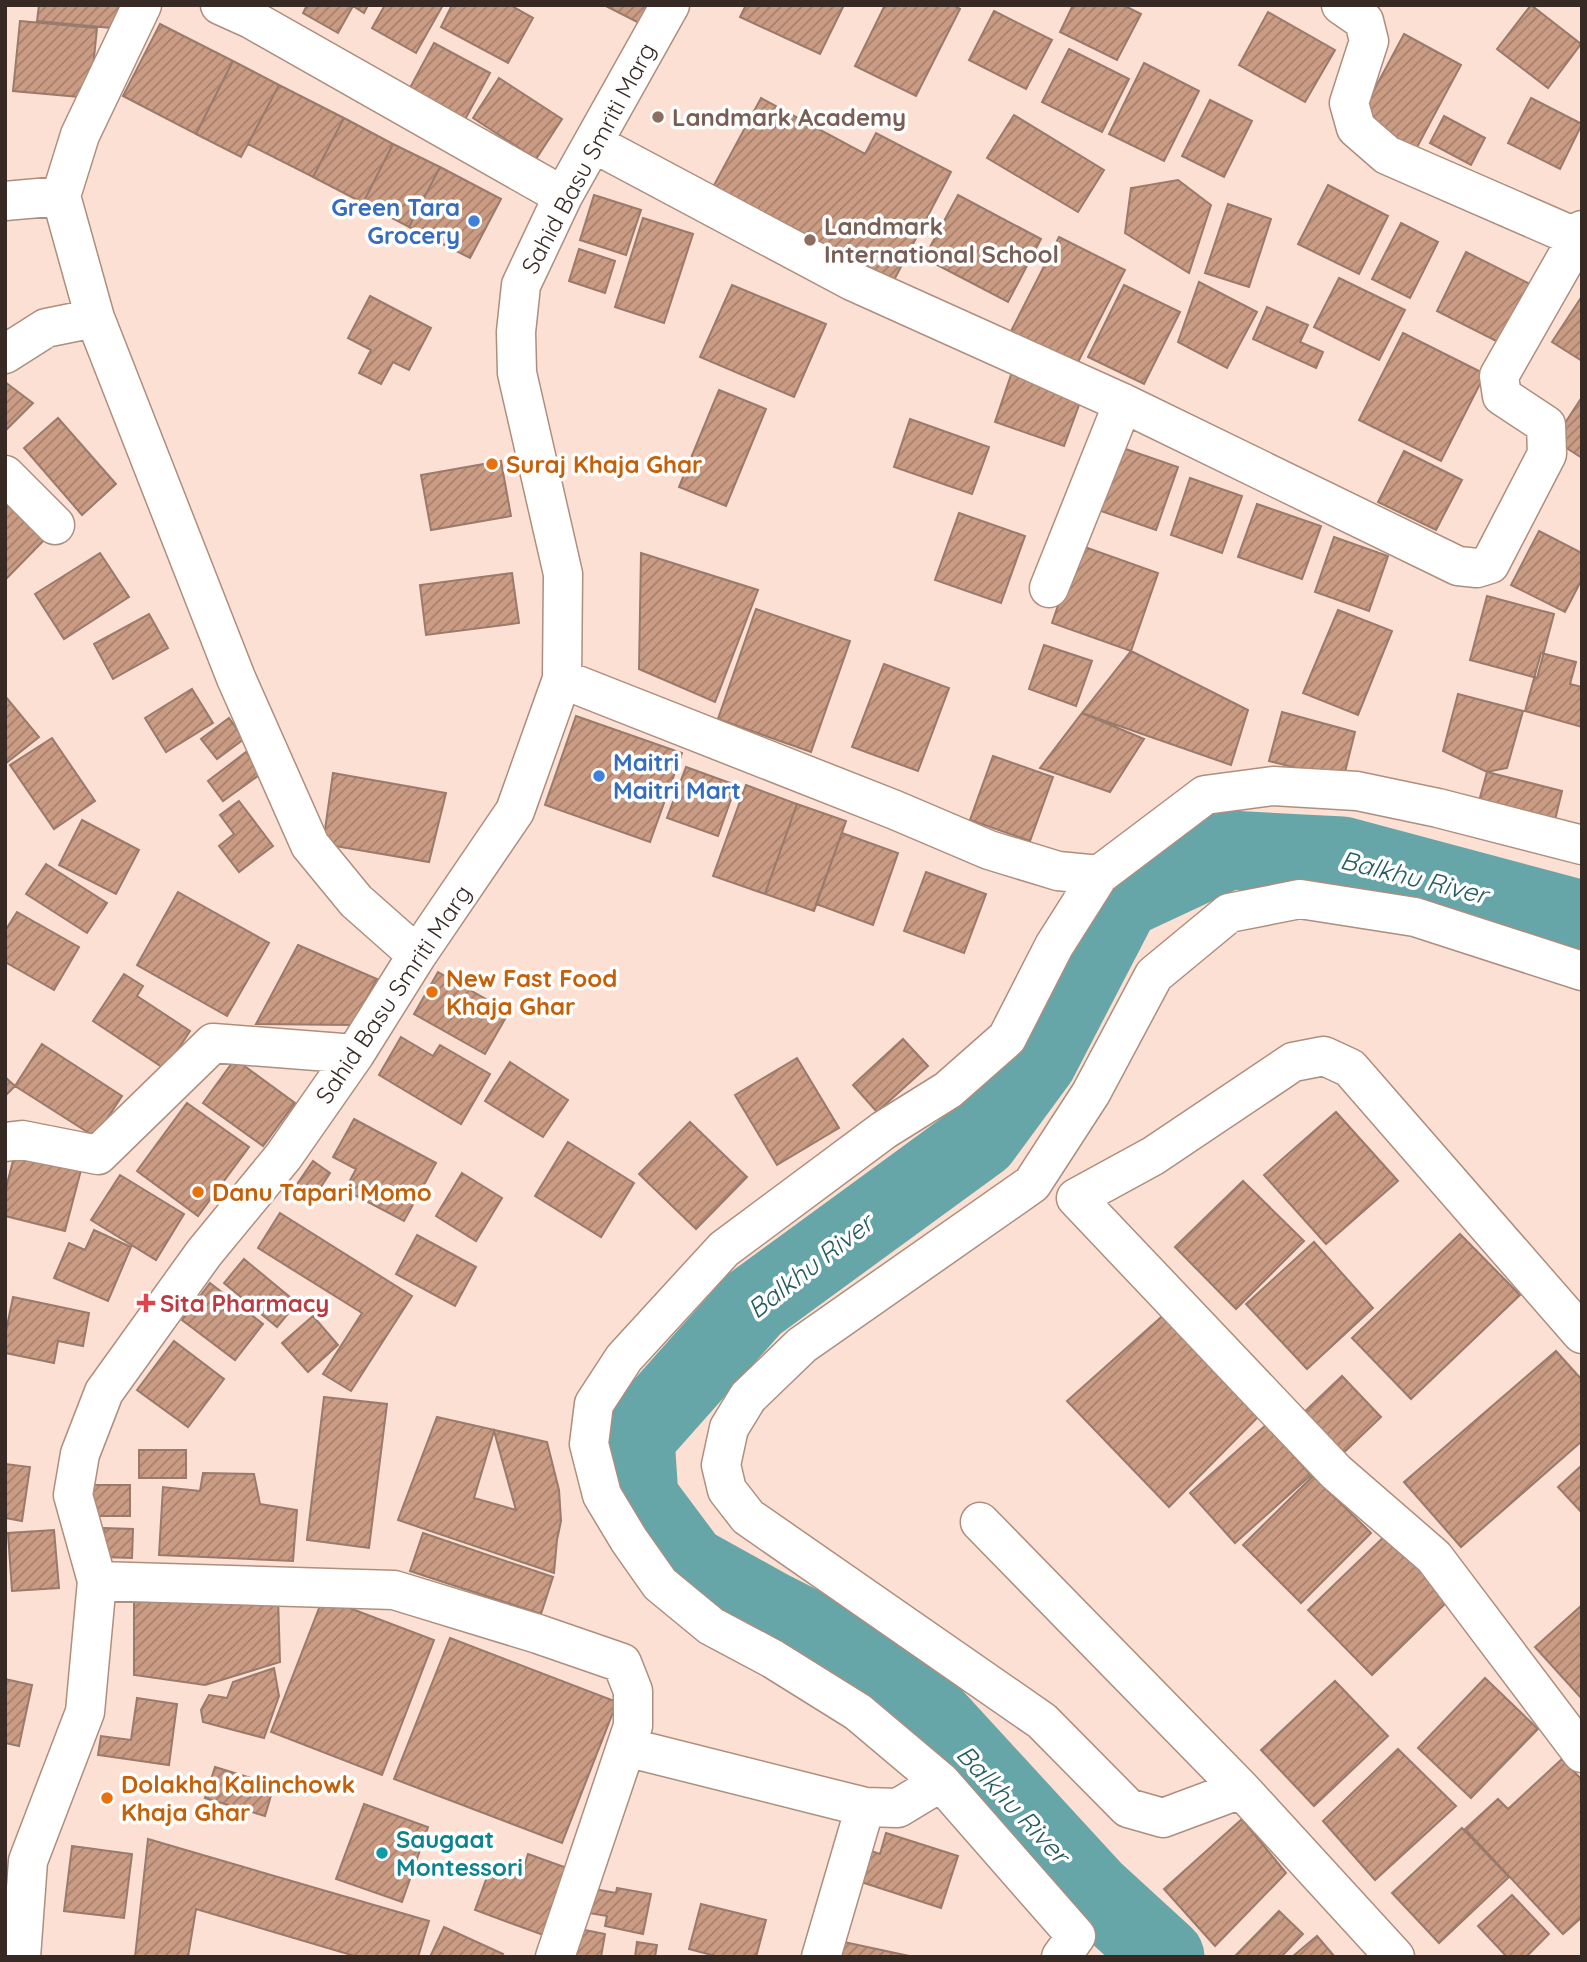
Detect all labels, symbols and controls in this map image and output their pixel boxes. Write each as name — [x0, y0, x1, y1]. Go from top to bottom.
street label: Sahid Basu Smriti Marg — [514, 37, 662, 279]
place label: Landmark Academy — [672, 102, 906, 132]
marker: Landmark Academy — [650, 109, 666, 125]
place label: Green Tara Grocery — [331, 192, 460, 250]
place label: Landmark International School — [824, 211, 1059, 269]
marker: Green Tara Grocery — [466, 213, 482, 229]
marker: Landmark International School — [802, 232, 818, 248]
place label: Suraj Khaja Ghar — [506, 449, 702, 479]
marker: Suraj Khaja Ghar — [484, 456, 500, 472]
place label: Maitri Maitri Mart — [613, 747, 741, 805]
marker: Maitri Maitri Mart — [591, 768, 607, 784]
water label: Balkhu River — [1337, 843, 1494, 912]
street label: Sahid Basu Smriti Marg — [309, 879, 477, 1109]
place label: New Fast Food Khaja Ghar — [446, 963, 617, 1021]
marker: New Fast Food Khaja Ghar — [424, 984, 440, 1000]
place label: Danu Tapari Momo — [212, 1177, 432, 1207]
marker: Danu Tapari Momo — [190, 1184, 206, 1200]
water label: Balkhu River — [741, 1205, 882, 1325]
place label: Sita Pharmacy — [160, 1288, 329, 1318]
marker: Sita Pharmacy — [138, 1295, 154, 1311]
water label: Balkhu River — [950, 1738, 1078, 1872]
place label: Dolakha Kalinchowk Khaja Ghar — [121, 1769, 355, 1827]
marker: Dolakha Kalinchowk Khaja Ghar — [99, 1790, 115, 1806]
place label: Saugaat Montessori — [396, 1824, 523, 1882]
marker: Saugaat Montessori — [374, 1845, 390, 1861]

